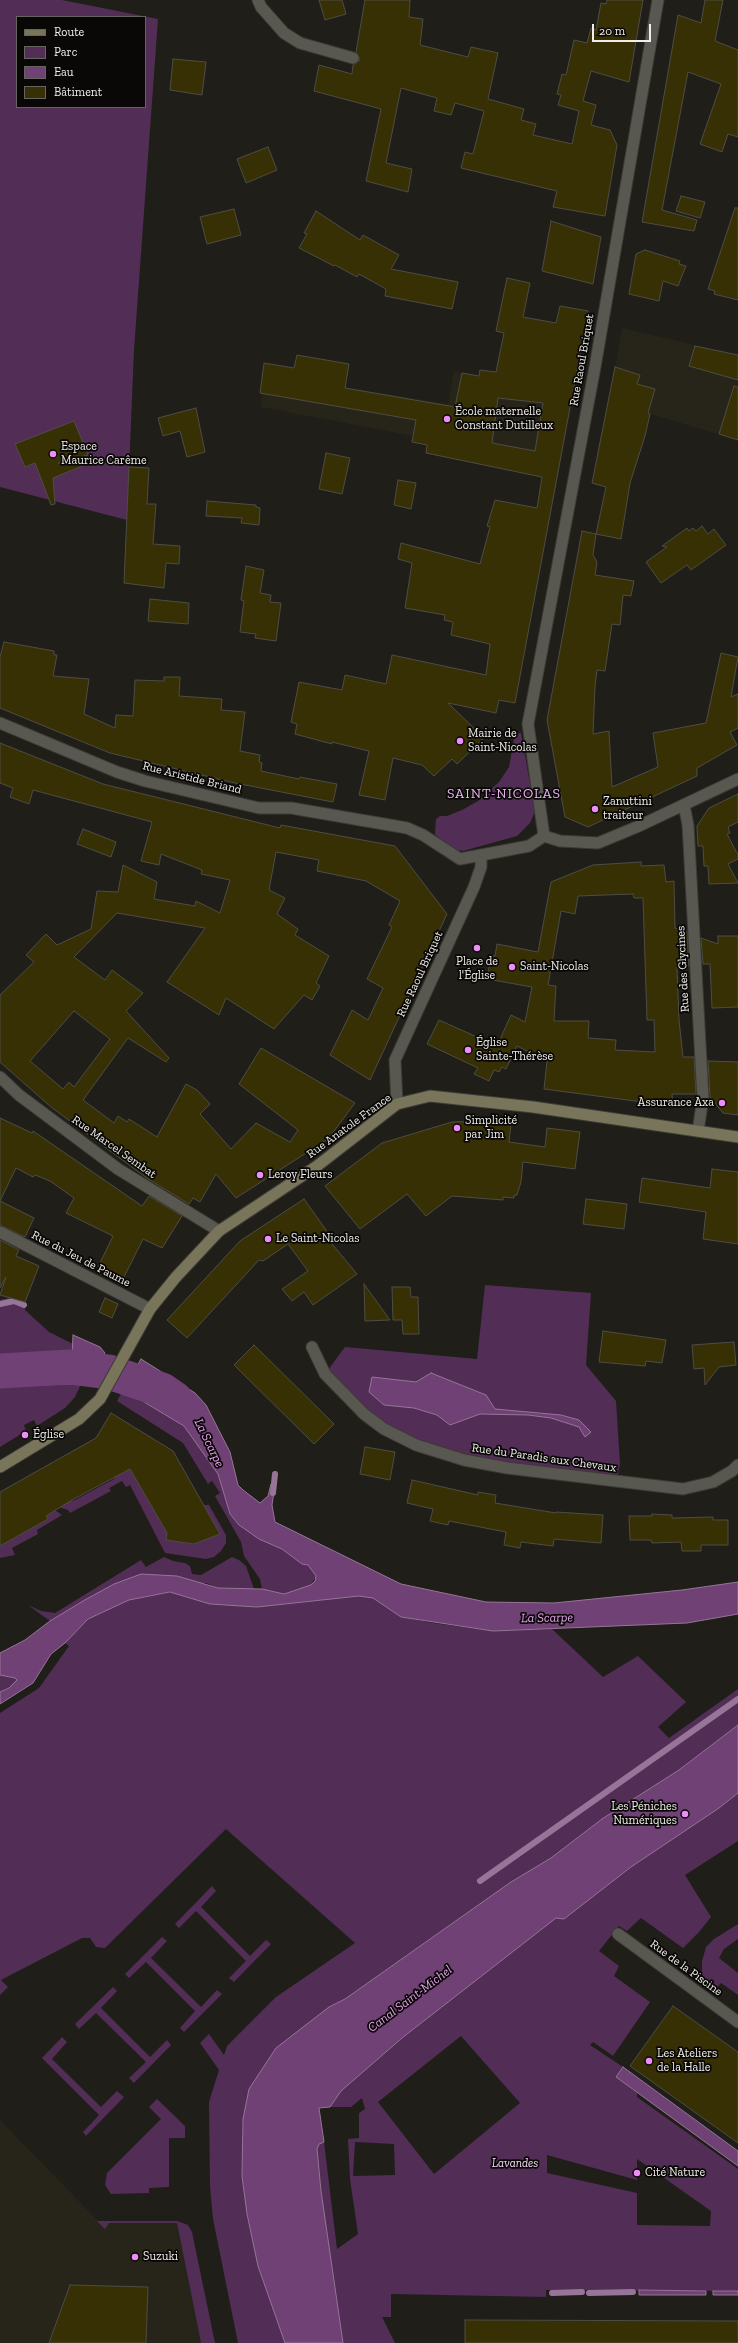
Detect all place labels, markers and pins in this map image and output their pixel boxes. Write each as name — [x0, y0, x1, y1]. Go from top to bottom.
place label: École maternelle Constant Dutilleux — [455, 405, 553, 433]
marker: École maternelle Constant Dutilleux — [442, 414, 452, 424]
place label: Espace Maurice Carême — [61, 440, 147, 468]
marker: Espace Maurice Carême — [48, 449, 58, 459]
place label: Mairie de Saint-Nicolas — [468, 727, 537, 755]
marker: Mairie de Saint-Nicolas — [455, 736, 465, 746]
place label: Zanuttini traiteur — [603, 795, 652, 823]
marker: Zanuttini traiteur — [590, 804, 600, 814]
marker: Place de l'Église — [472, 943, 482, 953]
place label: Place de l'Église — [456, 955, 498, 983]
place label: Saint-Nicolas — [520, 960, 589, 974]
marker: Saint-Nicolas — [507, 962, 517, 972]
place label: Église Sainte-Thérèse — [476, 1036, 553, 1064]
marker: Église Sainte-Thérèse — [463, 1045, 473, 1055]
place label: Assurance Axa — [638, 1096, 714, 1110]
marker: Assurance Axa — [717, 1098, 727, 1108]
place label: Simplicité par Jim — [465, 1114, 517, 1142]
marker: Simplicité par Jim — [452, 1123, 462, 1133]
place label: Leroy Fleurs — [268, 1168, 333, 1182]
marker: Leroy Fleurs — [255, 1170, 265, 1180]
place label: Le Saint-Nicolas — [276, 1232, 360, 1246]
marker: Le Saint-Nicolas — [263, 1234, 273, 1244]
place label: Église — [33, 1428, 64, 1442]
marker: Église — [20, 1430, 30, 1440]
place label: Les Péniches Numériques — [611, 1800, 677, 1828]
marker: Les Péniches Numériques — [680, 1809, 690, 1819]
place label: Les Ateliers de la Halle — [657, 2047, 717, 2075]
marker: Les Ateliers de la Halle — [644, 2056, 654, 2066]
place label: Cité Nature — [645, 2166, 705, 2180]
marker: Cité Nature — [632, 2168, 642, 2178]
place label: Suzuki — [143, 2250, 178, 2264]
marker: Suzuki — [130, 2252, 140, 2262]

